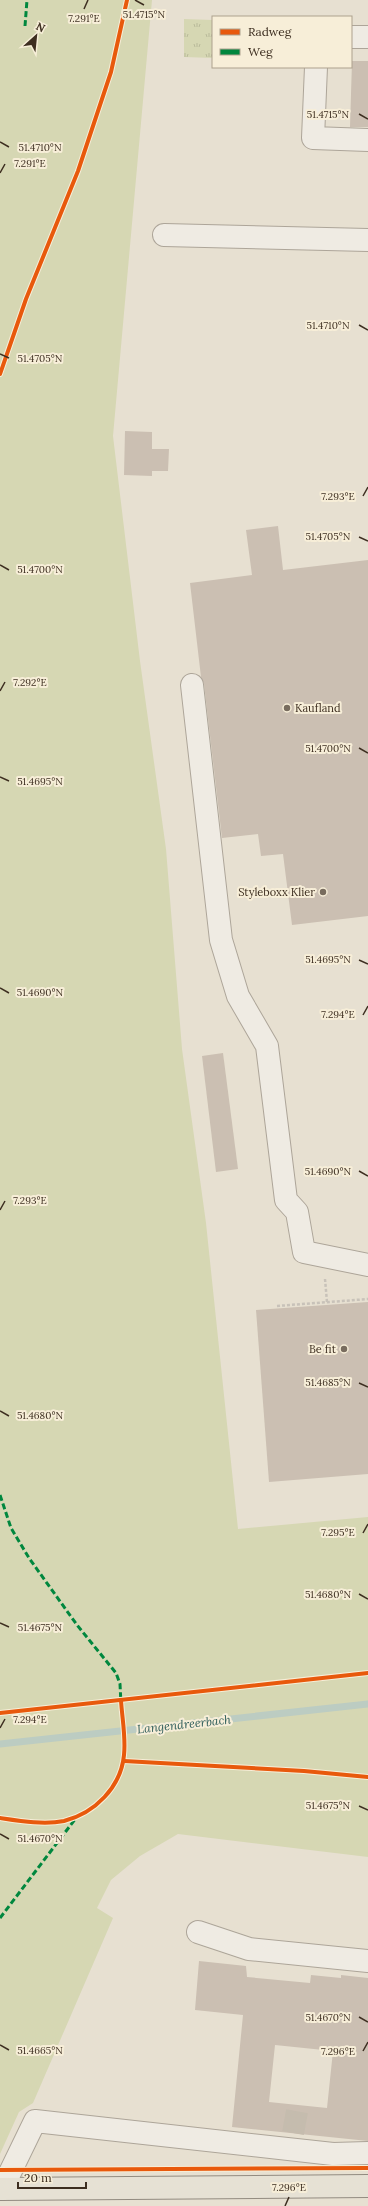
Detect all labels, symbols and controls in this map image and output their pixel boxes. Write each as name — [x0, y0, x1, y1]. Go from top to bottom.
text: 51.4715°N — [123, 8, 166, 21]
text: 7.291°E — [68, 12, 100, 25]
north arrow — [16, 16, 56, 56]
legend — [212, 16, 352, 68]
text: N — [34, 19, 48, 35]
text: Radweg — [248, 24, 292, 39]
text: Weg — [248, 44, 273, 59]
text: 51.4715°N — [307, 108, 350, 121]
text: 51.4710°N — [18, 141, 62, 154]
text: 7.291°E — [14, 157, 46, 170]
text: 51.4710°N — [306, 319, 350, 332]
text: 51.4705°N — [18, 352, 63, 365]
text: 7.293°E — [321, 490, 355, 503]
text: 51.4705°N — [306, 530, 351, 543]
text: 51.4700°N — [17, 563, 63, 576]
text: 7.292°E — [13, 676, 47, 689]
place label: Kaufland — [295, 701, 341, 715]
marker: Kaufland — [282, 703, 292, 713]
text: 51.4700°N — [305, 742, 351, 755]
text: 51.4695°N — [17, 775, 63, 788]
place label: Styleboxx Klier — [238, 885, 315, 899]
marker: Styleboxx Klier — [318, 887, 328, 897]
text: 51.4695°N — [305, 953, 351, 966]
text: 51.4690°N — [17, 986, 64, 999]
text: 7.294°E — [321, 1008, 355, 1021]
text: 51.4690°N — [305, 1165, 352, 1178]
text: 7.293°E — [13, 1194, 47, 1207]
place label: Be fit — [309, 1342, 337, 1356]
marker: Be fit — [339, 1344, 349, 1354]
text: 51.4685°N — [305, 1376, 351, 1389]
text: 51.4680°N — [17, 1409, 64, 1422]
text: 7.295°E — [321, 1526, 355, 1539]
text: 51.4680°N — [305, 1588, 352, 1601]
text: 51.4675°N — [18, 1621, 63, 1634]
water label: Langendreerbach — [136, 1712, 232, 1736]
text: 7.294°E — [13, 1713, 47, 1726]
text: 51.4675°N — [306, 1799, 351, 1812]
text: 51.4670°N — [17, 1832, 63, 1845]
text: 51.4670°N — [305, 2011, 351, 2024]
text: 51.4665°N — [17, 2044, 63, 2057]
text: 7.296°E — [321, 2045, 355, 2058]
scale bar — [18, 2164, 86, 2190]
text: 20 m — [24, 2170, 52, 2185]
text: 7.296°E — [272, 2181, 306, 2194]

